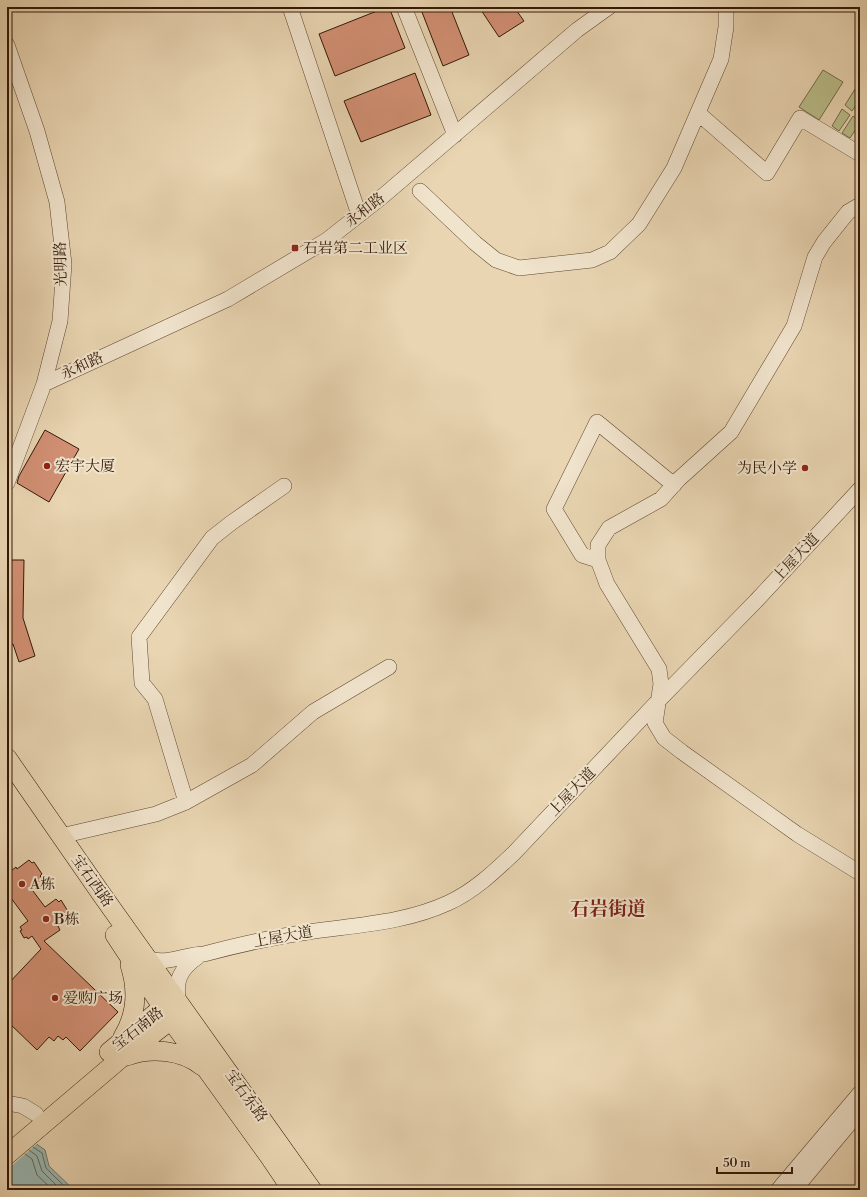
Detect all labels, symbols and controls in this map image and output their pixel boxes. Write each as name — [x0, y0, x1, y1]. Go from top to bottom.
street label: 永和路 — [341, 189, 389, 231]
place label: 石岩第二工业区 — [303, 239, 408, 258]
street label: 光明路 — [51, 241, 71, 287]
marker: 石岩第二工业区 — [290, 243, 300, 253]
street label: 永和路 — [58, 348, 106, 384]
place label: 宏宇大厦 — [55, 457, 115, 476]
place label: 为民小学 — [737, 459, 797, 478]
marker: 宏宇大厦 — [42, 461, 52, 471]
marker: 为民小学 — [800, 463, 810, 473]
street label: 上屋大道 — [769, 530, 823, 586]
street label: 上屋大道 — [544, 764, 600, 820]
street label: 宝石西路 — [67, 851, 117, 911]
place label: A栋 — [29, 875, 55, 894]
marker: A栋 — [17, 879, 27, 889]
district label: 石岩街道 — [570, 897, 646, 921]
place label: B栋 — [53, 910, 80, 929]
marker: B栋 — [41, 914, 51, 924]
street label: 上屋大道 — [252, 922, 314, 952]
place label: 爱购广场 — [63, 989, 123, 1008]
marker: 爱购广场 — [50, 993, 60, 1003]
street label: 宝石南路 — [109, 1003, 167, 1055]
street label: 宝石东路 — [221, 1066, 271, 1126]
scale bar — [717, 1149, 792, 1175]
text: 50 m — [723, 1156, 751, 1171]

